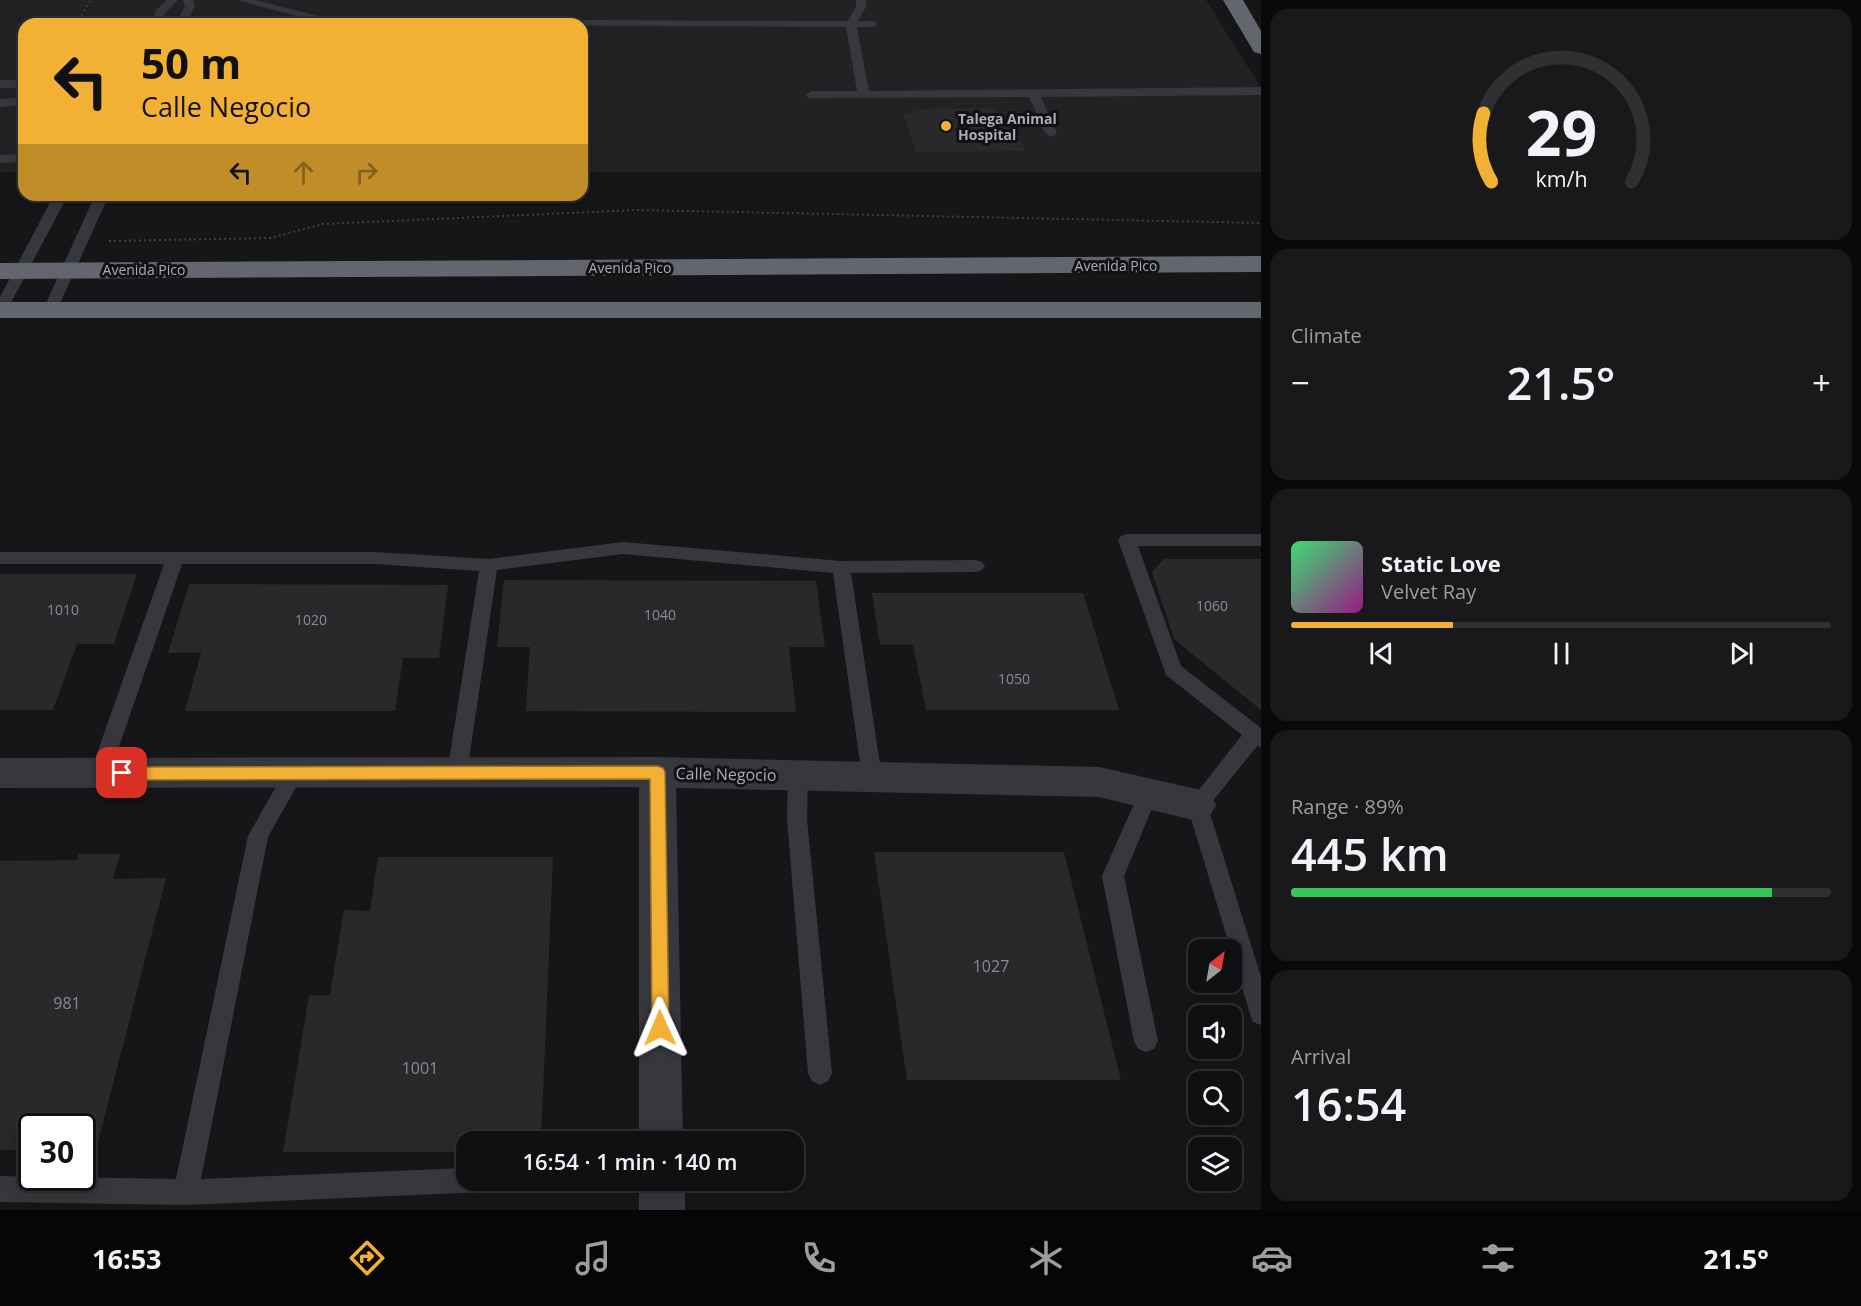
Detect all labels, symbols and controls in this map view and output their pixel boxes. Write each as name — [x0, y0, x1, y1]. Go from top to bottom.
text: 50 m — [141, 34, 241, 91]
icon: left — [42, 42, 120, 120]
text: Calle Negocio — [141, 88, 311, 125]
text: 29 — [1525, 89, 1597, 174]
place label: Talega Animal Hospital — [958, 109, 1057, 144]
marker: Talega Animal Hospital — [939, 119, 953, 133]
icon: left — [224, 156, 257, 189]
icon: ahead — [287, 156, 320, 189]
icon: right — [350, 156, 383, 189]
text: km/h — [1535, 164, 1587, 193]
street label: Avenida Pico — [1075, 256, 1157, 275]
street label: Avenida Pico — [589, 258, 671, 277]
street label: Avenida Pico — [103, 260, 185, 279]
text: Climate — [1291, 322, 1362, 349]
text: 21.5° — [1507, 352, 1615, 413]
text: − — [1291, 360, 1310, 405]
text: + — [1812, 360, 1831, 405]
text: Static Love — [1381, 548, 1501, 578]
text: Velvet Ray — [1381, 578, 1476, 605]
house number: 1060 — [1196, 596, 1228, 615]
house number: 1010 — [47, 600, 79, 619]
house number: 1040 — [644, 605, 676, 624]
house number: 1020 — [295, 610, 327, 629]
icon: previous — [1365, 637, 1398, 670]
icon: pause — [1545, 637, 1578, 670]
icon: next — [1725, 637, 1758, 670]
house number: 1050 — [998, 669, 1030, 688]
pin — [96, 747, 147, 798]
icon: arrive — [105, 756, 138, 789]
street label: Calle Negocio — [675, 762, 777, 786]
text: Range · 89% — [1291, 793, 1404, 820]
text: 445 km — [1291, 823, 1449, 884]
north arrow — [1188, 939, 1242, 993]
map controls — [1188, 939, 1242, 1191]
house number: 1027 — [973, 955, 1009, 977]
house number: 981 — [53, 992, 81, 1014]
position arrow — [628, 996, 692, 1060]
button: sound — [1188, 1005, 1242, 1059]
text: Arrival — [1291, 1043, 1351, 1070]
house number: 1001 — [402, 1057, 438, 1079]
button: search — [1188, 1071, 1242, 1125]
text: 16:54 — [1291, 1073, 1406, 1134]
speed limit sign: 30 — [18, 1113, 96, 1191]
button: layers — [1188, 1137, 1242, 1191]
text: 16:54 · 1 min · 140 m — [522, 1146, 738, 1176]
icon: directions — [346, 1237, 388, 1279]
icon: music — [572, 1237, 614, 1279]
icon: phone — [798, 1237, 840, 1279]
icon: climate — [1025, 1237, 1067, 1279]
icon: car — [1251, 1237, 1293, 1279]
icon: filters — [1477, 1237, 1519, 1279]
text: 16:53 — [92, 1240, 162, 1277]
text: 21.5° — [1703, 1240, 1769, 1277]

